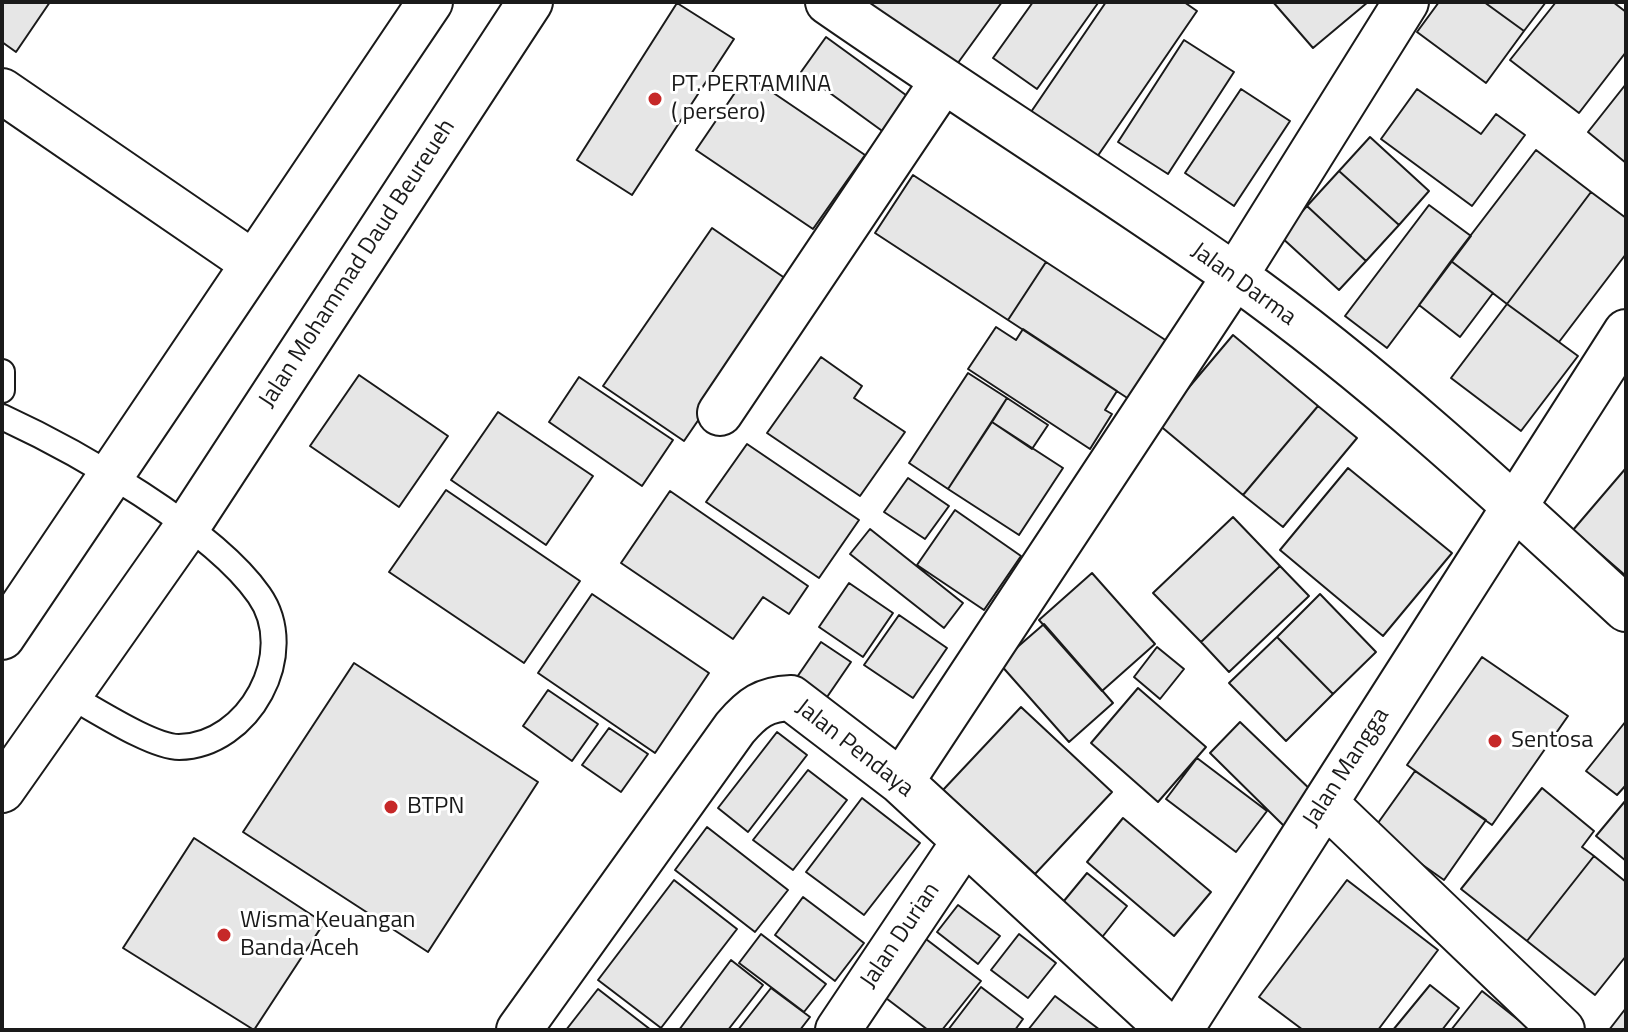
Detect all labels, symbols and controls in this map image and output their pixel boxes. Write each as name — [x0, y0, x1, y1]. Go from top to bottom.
place label: PT. PERTAMINA ( persero) — [671, 71, 831, 127]
marker: PT. PERTAMINA ( persero) — [646, 90, 664, 108]
street label: Jalan Mohammad Daud Beureueh — [254, 114, 462, 414]
street label: Jalan Darma — [1185, 237, 1301, 333]
street label: Jalan Pendaya — [789, 694, 919, 804]
street label: Jalan Mangga — [1298, 703, 1396, 833]
place label: Sentosa — [1511, 727, 1593, 755]
marker: Sentosa — [1486, 732, 1504, 750]
place label: BTPN — [407, 793, 464, 821]
marker: BTPN — [382, 798, 400, 816]
street label: Jalan Durian — [855, 878, 947, 994]
place label: Wisma Keuangan Banda Aceh — [240, 907, 415, 963]
marker: Wisma Keuangan Banda Aceh — [215, 926, 233, 944]

